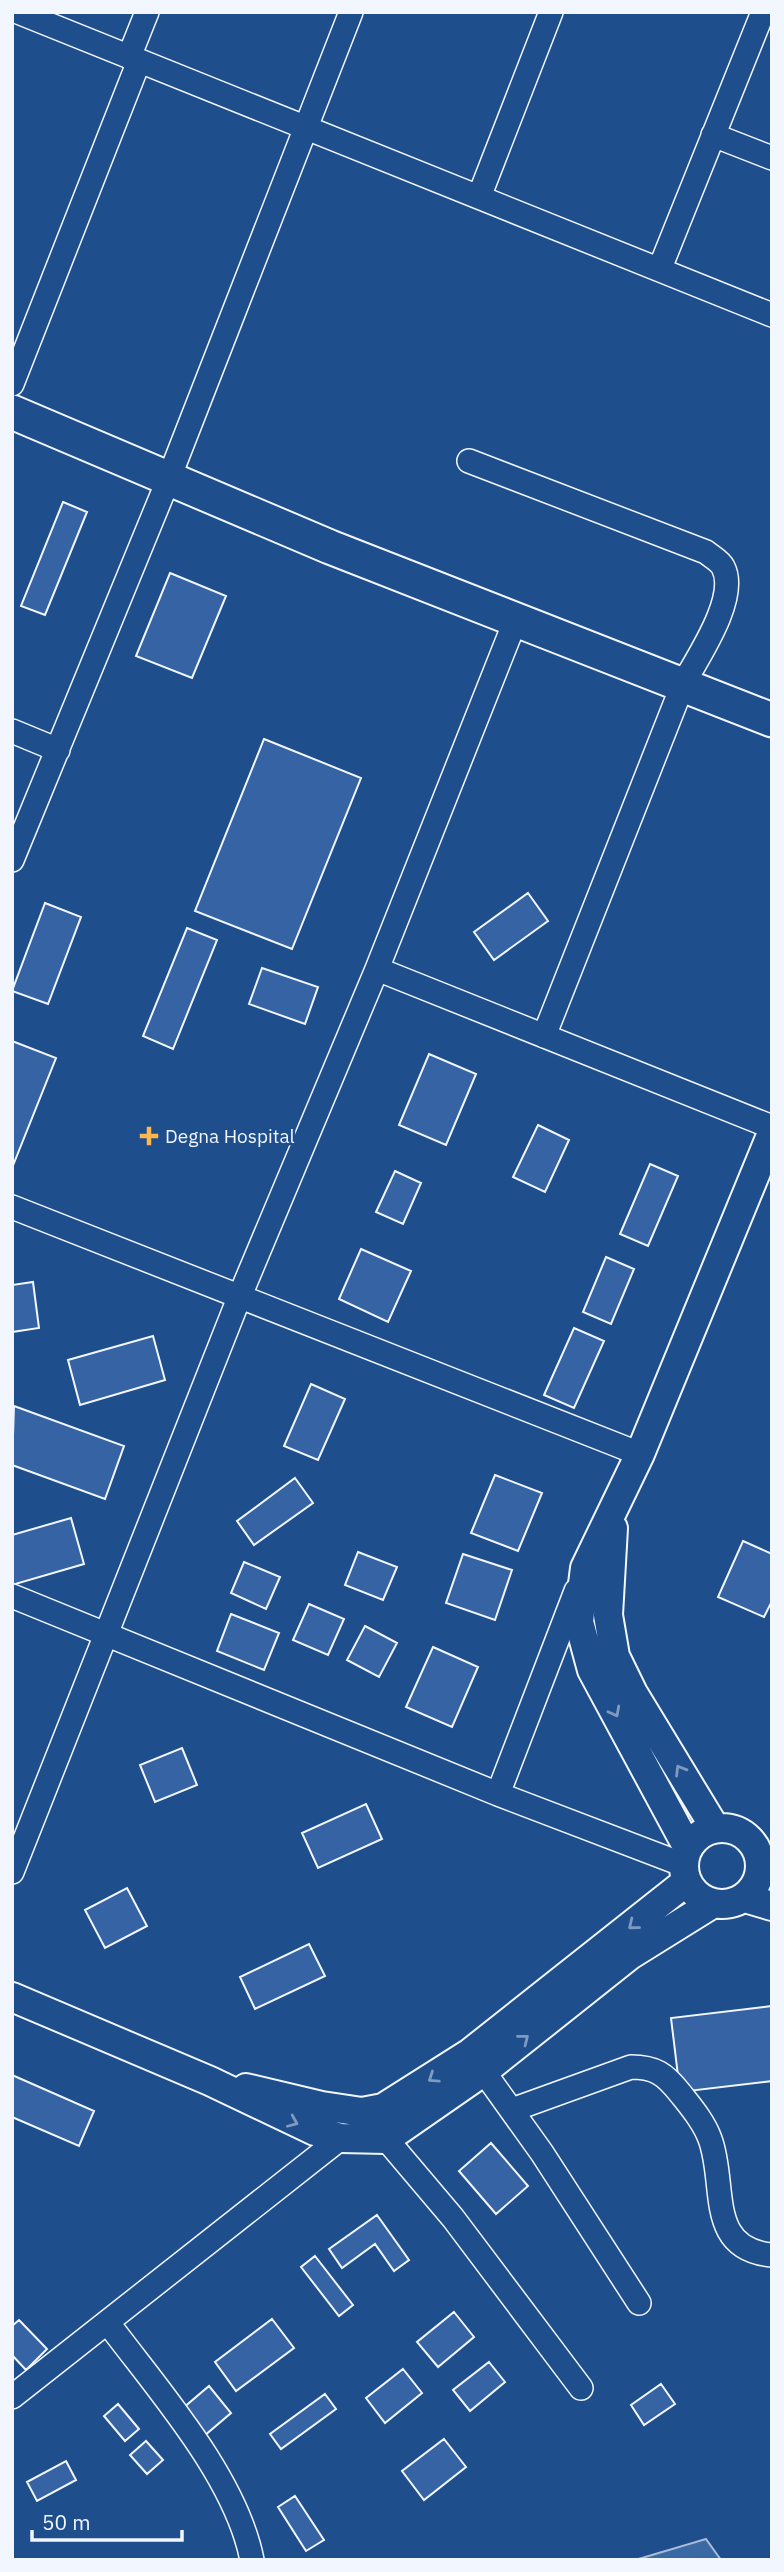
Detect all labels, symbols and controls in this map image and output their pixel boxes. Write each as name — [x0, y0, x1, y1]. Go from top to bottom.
place label: Degna Hospital — [165, 1124, 295, 1148]
marker: Degna Hospital — [139, 1126, 159, 1146]
one-way arrow — [606, 1705, 620, 1717]
one-way arrow — [675, 1764, 688, 1777]
one-way arrow — [629, 1916, 641, 1929]
one-way arrow — [516, 2034, 528, 2047]
one-way arrow — [428, 2070, 441, 2082]
one-way arrow — [286, 2113, 298, 2127]
scale bar — [32, 2498, 182, 2542]
text: 50 m — [42, 2508, 91, 2536]

